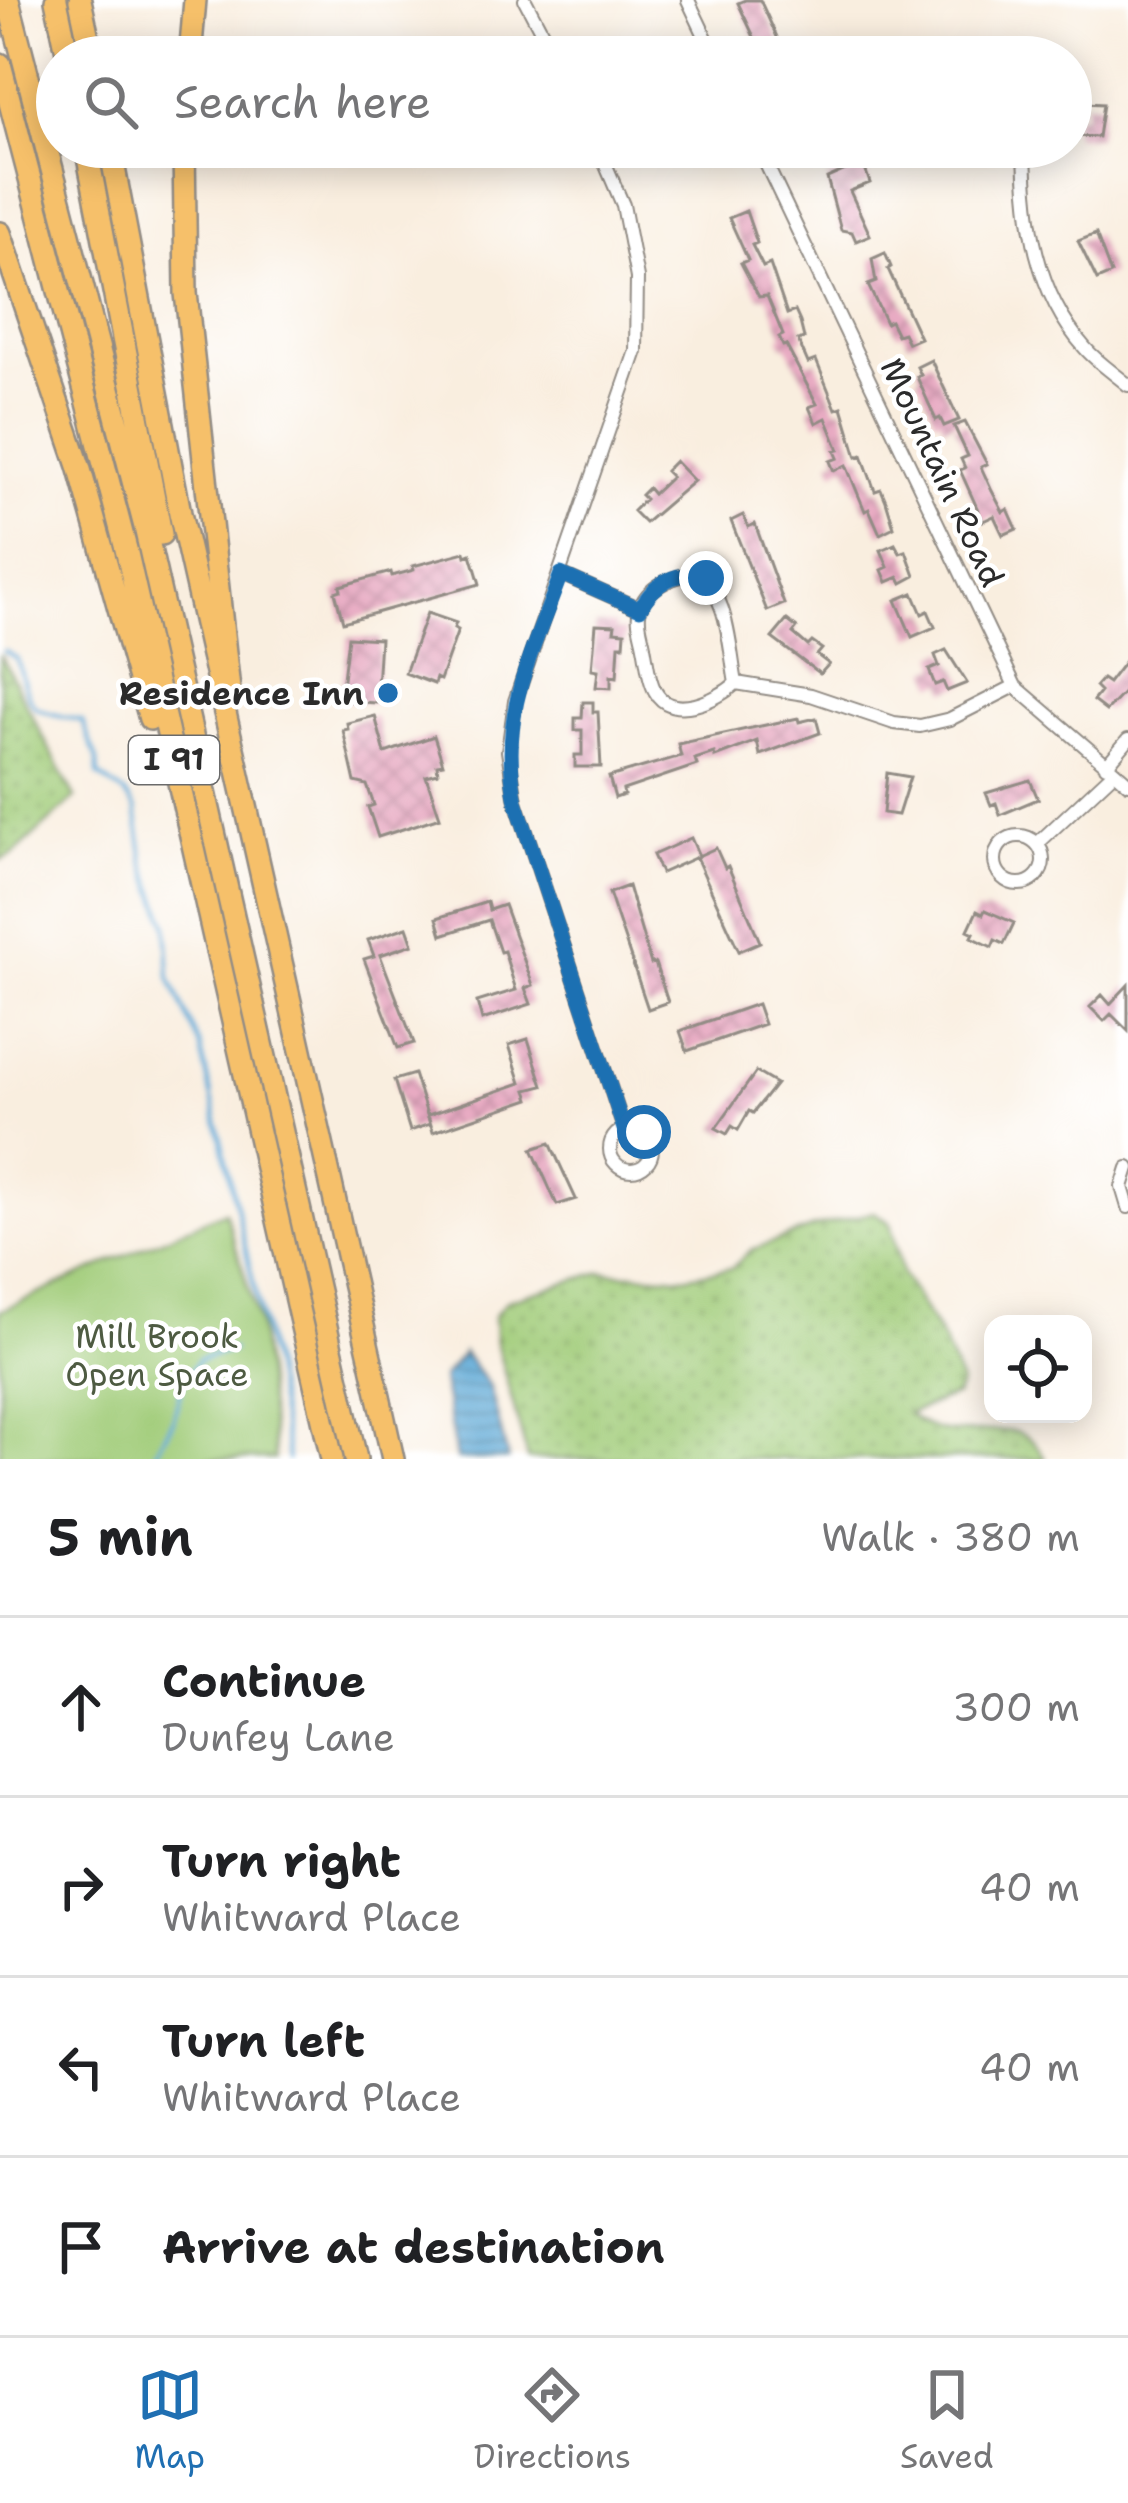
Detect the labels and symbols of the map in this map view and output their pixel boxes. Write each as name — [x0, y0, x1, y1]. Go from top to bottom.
street label: Mountain Road — [870, 351, 1015, 594]
route end — [679, 551, 733, 605]
place label: Residence Inn — [119, 671, 364, 716]
marker: Residence Inn — [375, 680, 401, 706]
road number: I 91 — [129, 736, 219, 784]
route start — [617, 1105, 671, 1159]
park label: Mill Brook Open Space — [65, 1314, 249, 1397]

